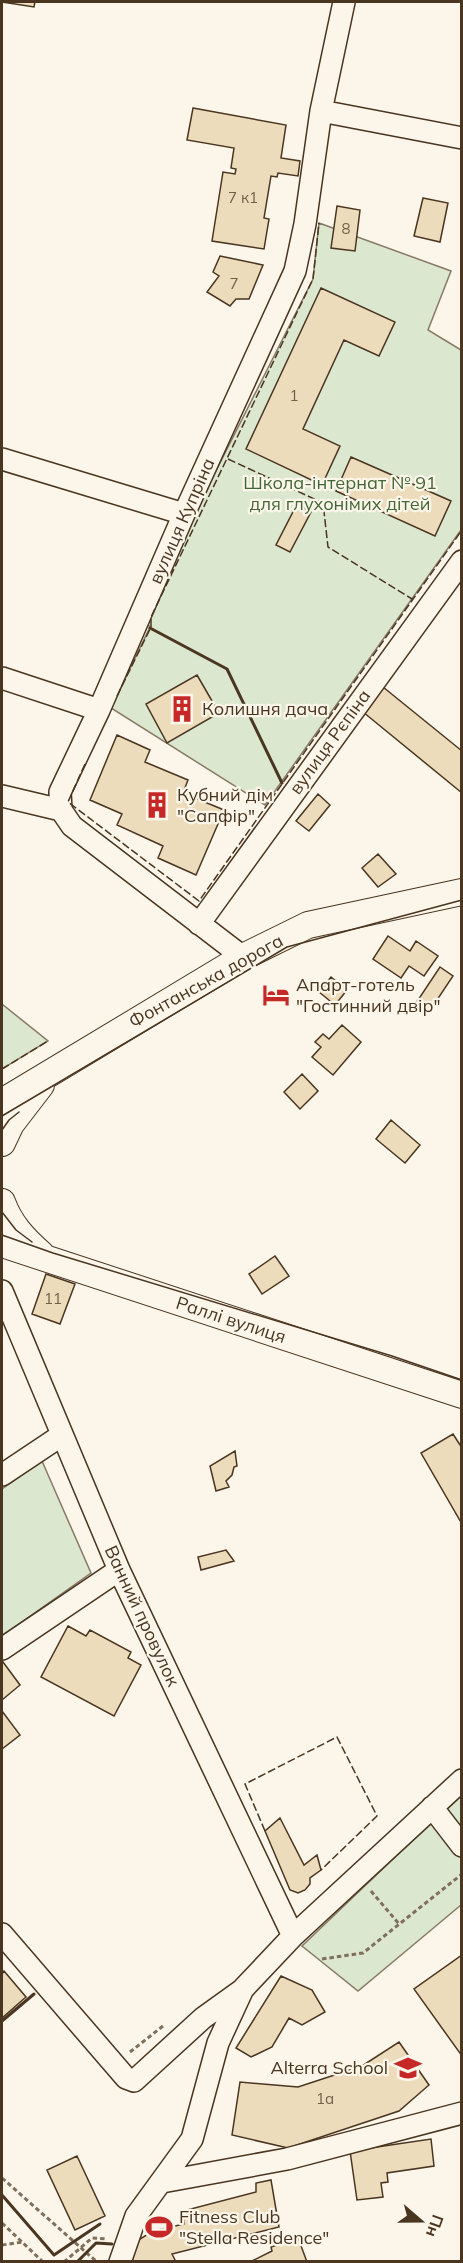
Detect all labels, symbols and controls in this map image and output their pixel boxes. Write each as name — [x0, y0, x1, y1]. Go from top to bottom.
house number: 7 к1 — [228, 188, 258, 207]
house number: 8 — [341, 219, 351, 238]
house number: 7 — [229, 274, 239, 293]
house number: 1 — [289, 386, 299, 405]
street label: вулиця Купріна — [144, 454, 220, 587]
park label: Школа-інтернат № 91 для глухонімих дітей — [243, 471, 437, 515]
street label: вулиця Рєпіна — [284, 685, 375, 799]
building icon: Колишня дача — [167, 694, 197, 724]
place label: Колишня дача — [202, 697, 328, 720]
place label: Кубний дім "Сапфір" — [177, 783, 273, 827]
building icon: Кубний дім "Сапфір" — [142, 790, 172, 820]
street label: Фонтанська дорога — [125, 929, 287, 1033]
place label: Апарт-готель "Гостинний двір" — [296, 973, 441, 1017]
hotel icon: Апарт-готель "Гостинний двір" — [261, 980, 291, 1010]
house number: 11 — [44, 1289, 62, 1308]
street label: Раллі вулиця — [173, 1291, 289, 1348]
street label: Ванний провулок — [100, 1542, 185, 1690]
school or university icon: Alterra School — [393, 2053, 423, 2083]
place label: Alterra School — [270, 2056, 388, 2079]
house number: 1а — [316, 2089, 334, 2108]
north arrow — [391, 2191, 451, 2251]
place label: Fitness Club "Stella Residence" — [179, 2205, 329, 2249]
sports icon: Fitness Club "Stella Residence" — [144, 2212, 174, 2242]
text: Пн — [422, 2212, 448, 2240]

